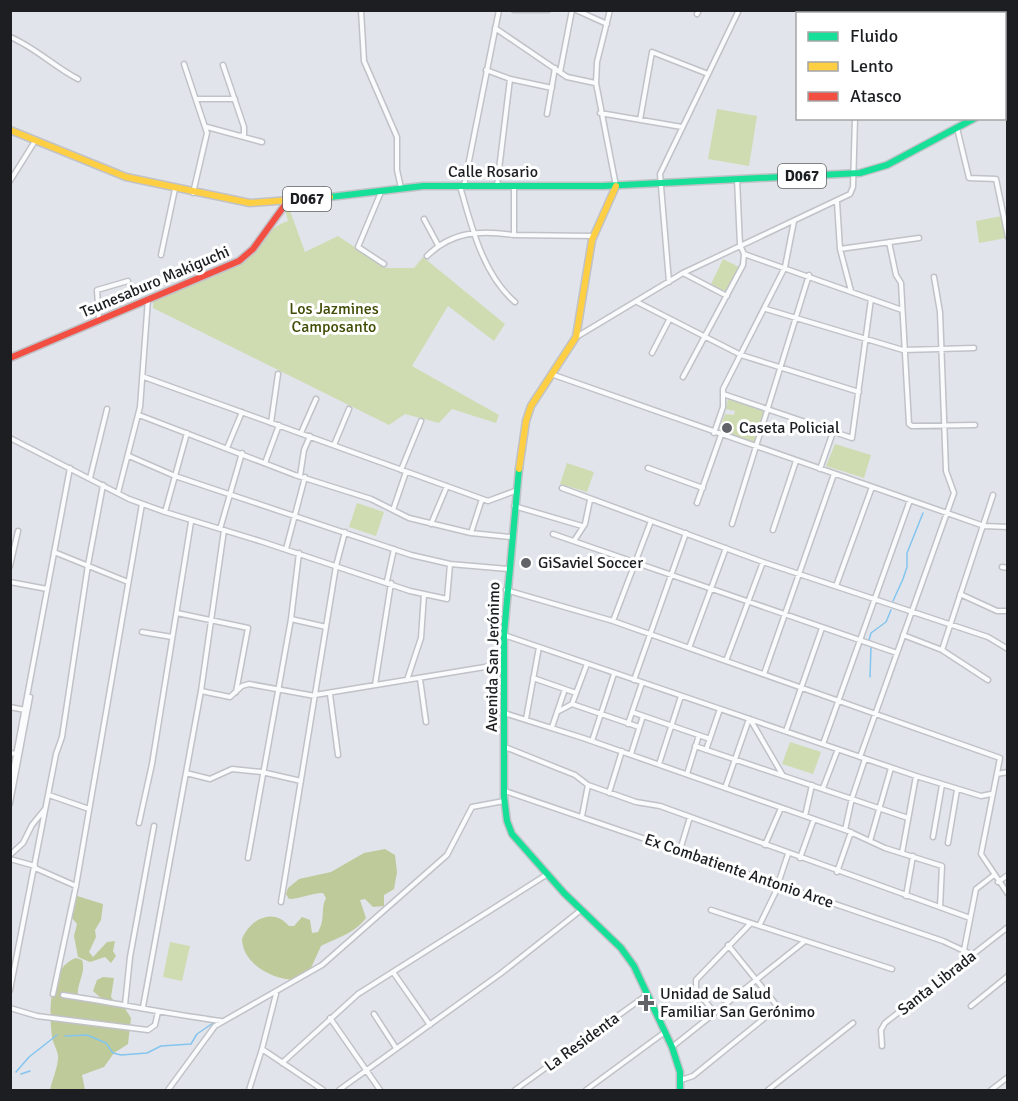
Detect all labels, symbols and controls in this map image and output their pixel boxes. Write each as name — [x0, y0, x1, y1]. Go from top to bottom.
legend — [796, 12, 1006, 120]
text: Fluido — [850, 25, 898, 47]
text: Lento — [850, 55, 893, 77]
text: Atasco — [850, 85, 902, 107]
street label: Calle Rosario — [448, 162, 538, 182]
road number: D067 — [778, 164, 826, 188]
road number: D067 — [283, 187, 331, 211]
street label: Tsunesaburo Makiguchi — [77, 242, 233, 322]
park label: Los Jazmines Camposanto — [289, 299, 379, 337]
place label: Caseta Policial — [739, 418, 840, 438]
marker: Caseta Policial — [720, 421, 734, 435]
place label: GiSaviel Soccer — [538, 553, 643, 573]
marker: GiSaviel Soccer — [519, 556, 533, 570]
street label: Avenida San Jerónimo — [482, 582, 504, 732]
street label: Ex Combatiente Antonio Arce — [642, 829, 836, 913]
street label: Santa Librada — [894, 946, 980, 1020]
place label: Unidad de Salud Familiar San Gerónimo — [660, 984, 815, 1022]
marker: Unidad de Salud Familiar San Gerónimo — [637, 994, 655, 1012]
street label: La Residenta — [541, 1008, 623, 1076]

